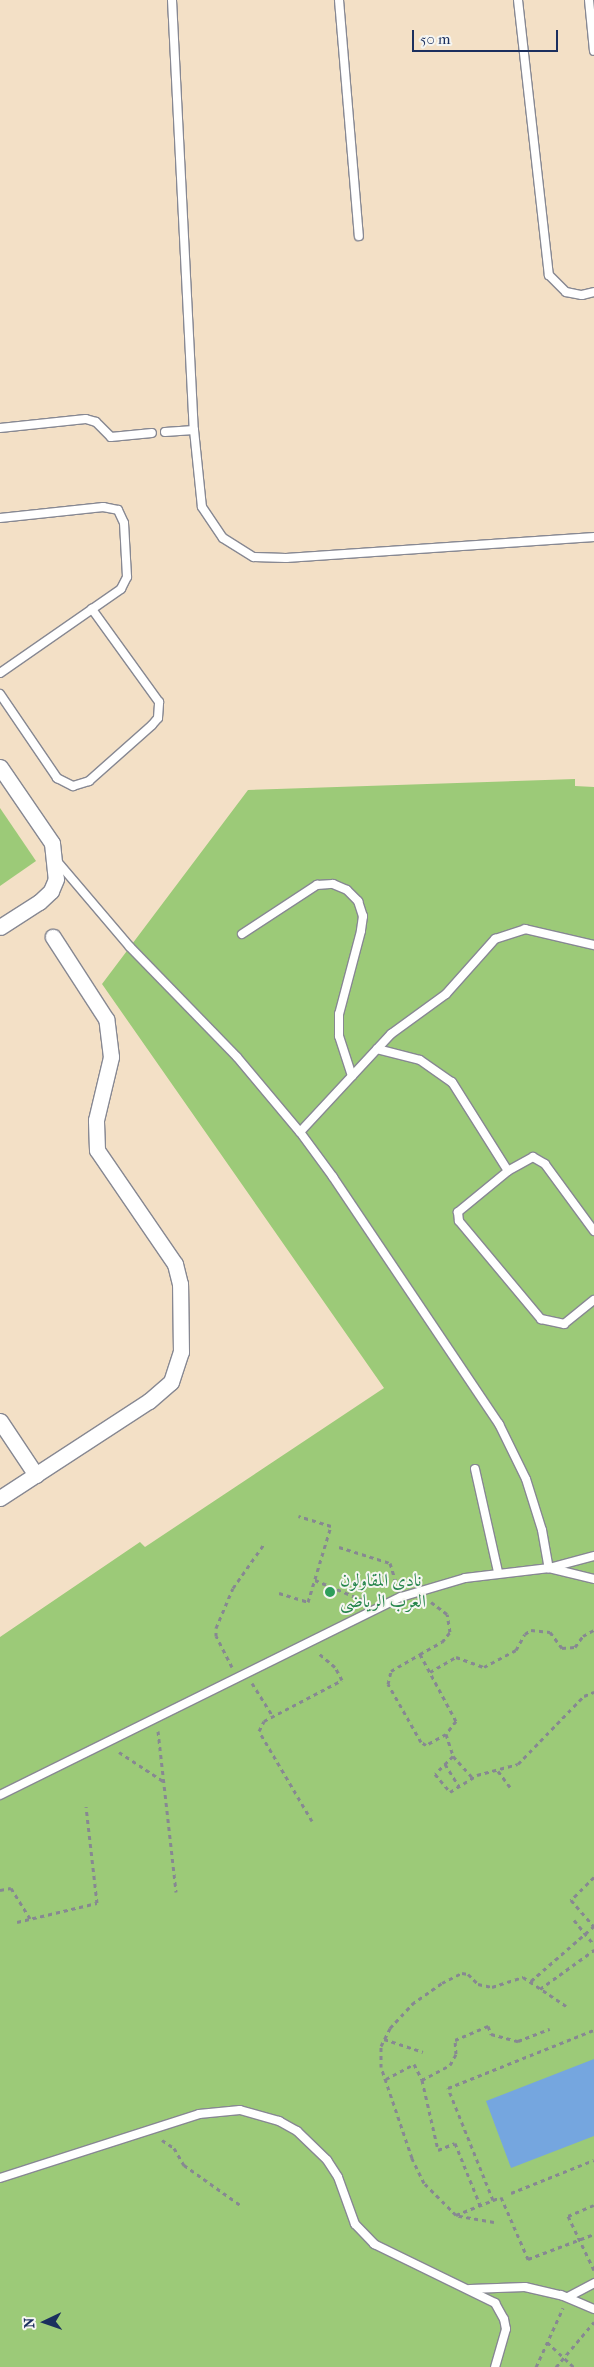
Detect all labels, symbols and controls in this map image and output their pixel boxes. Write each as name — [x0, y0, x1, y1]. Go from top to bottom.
scale bar — [414, 20, 560, 52]
text: 50 m — [420, 30, 450, 48]
place label: نادى المقاولون العرب الرياضى — [340, 1571, 426, 1614]
marker: نادى المقاولون العرب الرياضى — [324, 1586, 336, 1598]
north arrow — [20, 2297, 70, 2347]
text: N — [21, 2317, 38, 2329]

